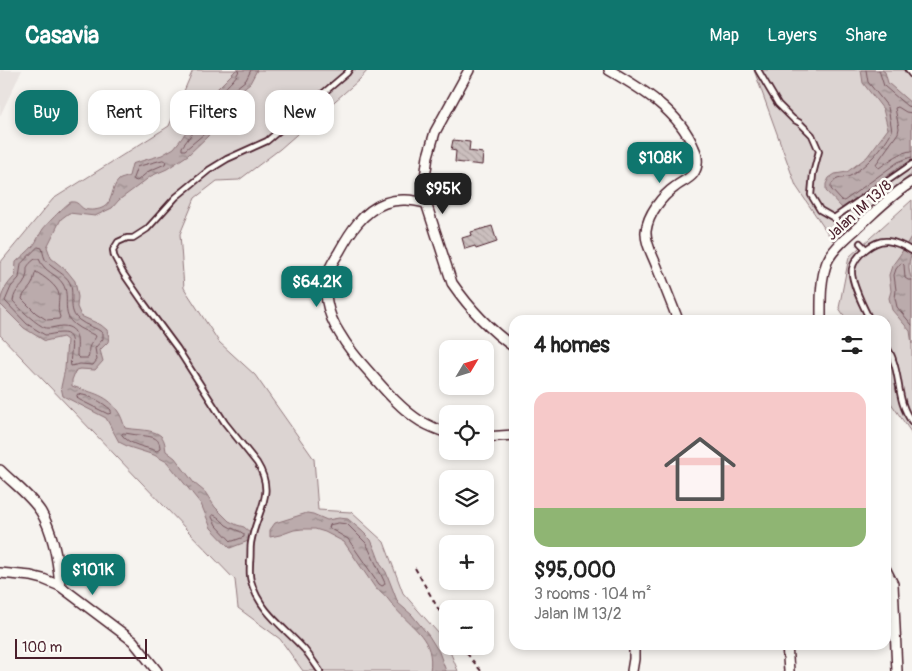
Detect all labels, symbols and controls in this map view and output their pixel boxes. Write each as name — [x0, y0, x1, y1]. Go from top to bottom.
text: Casavia — [25, 21, 99, 50]
text: Map — [710, 24, 739, 47]
text: Layers — [767, 24, 817, 47]
text: Share — [845, 24, 887, 47]
chip: Buy — [15, 90, 78, 135]
chip: Rent — [88, 90, 160, 135]
chip: Filters — [170, 90, 255, 135]
chip: New — [265, 90, 334, 135]
pin: $108K — [625, 142, 695, 184]
text: $108K — [638, 148, 682, 168]
pin: $95K — [413, 172, 473, 215]
street label: Jalan IM 13/8 — [823, 176, 896, 245]
text: $95K — [425, 179, 461, 199]
pin: $64.2K — [276, 266, 358, 308]
text: $64.2K — [292, 272, 342, 292]
icon: filters — [838, 331, 866, 359]
text: 4 homes — [534, 332, 610, 359]
north arrow — [439, 340, 494, 395]
map controls — [439, 340, 494, 655]
button: locate — [439, 405, 494, 460]
icon: home — [655, 424, 745, 514]
button: layers — [439, 470, 494, 525]
button: + — [439, 535, 494, 590]
pin: $101K — [58, 554, 128, 596]
text: $95,000 — [534, 557, 616, 584]
text: $101K — [72, 560, 114, 580]
text: 3 rooms · 104 m² — [534, 584, 651, 604]
button: − — [439, 600, 494, 655]
text: Jalan IM 13/2 — [534, 604, 622, 624]
scale bar — [15, 636, 148, 659]
text: 100 m — [22, 639, 62, 656]

